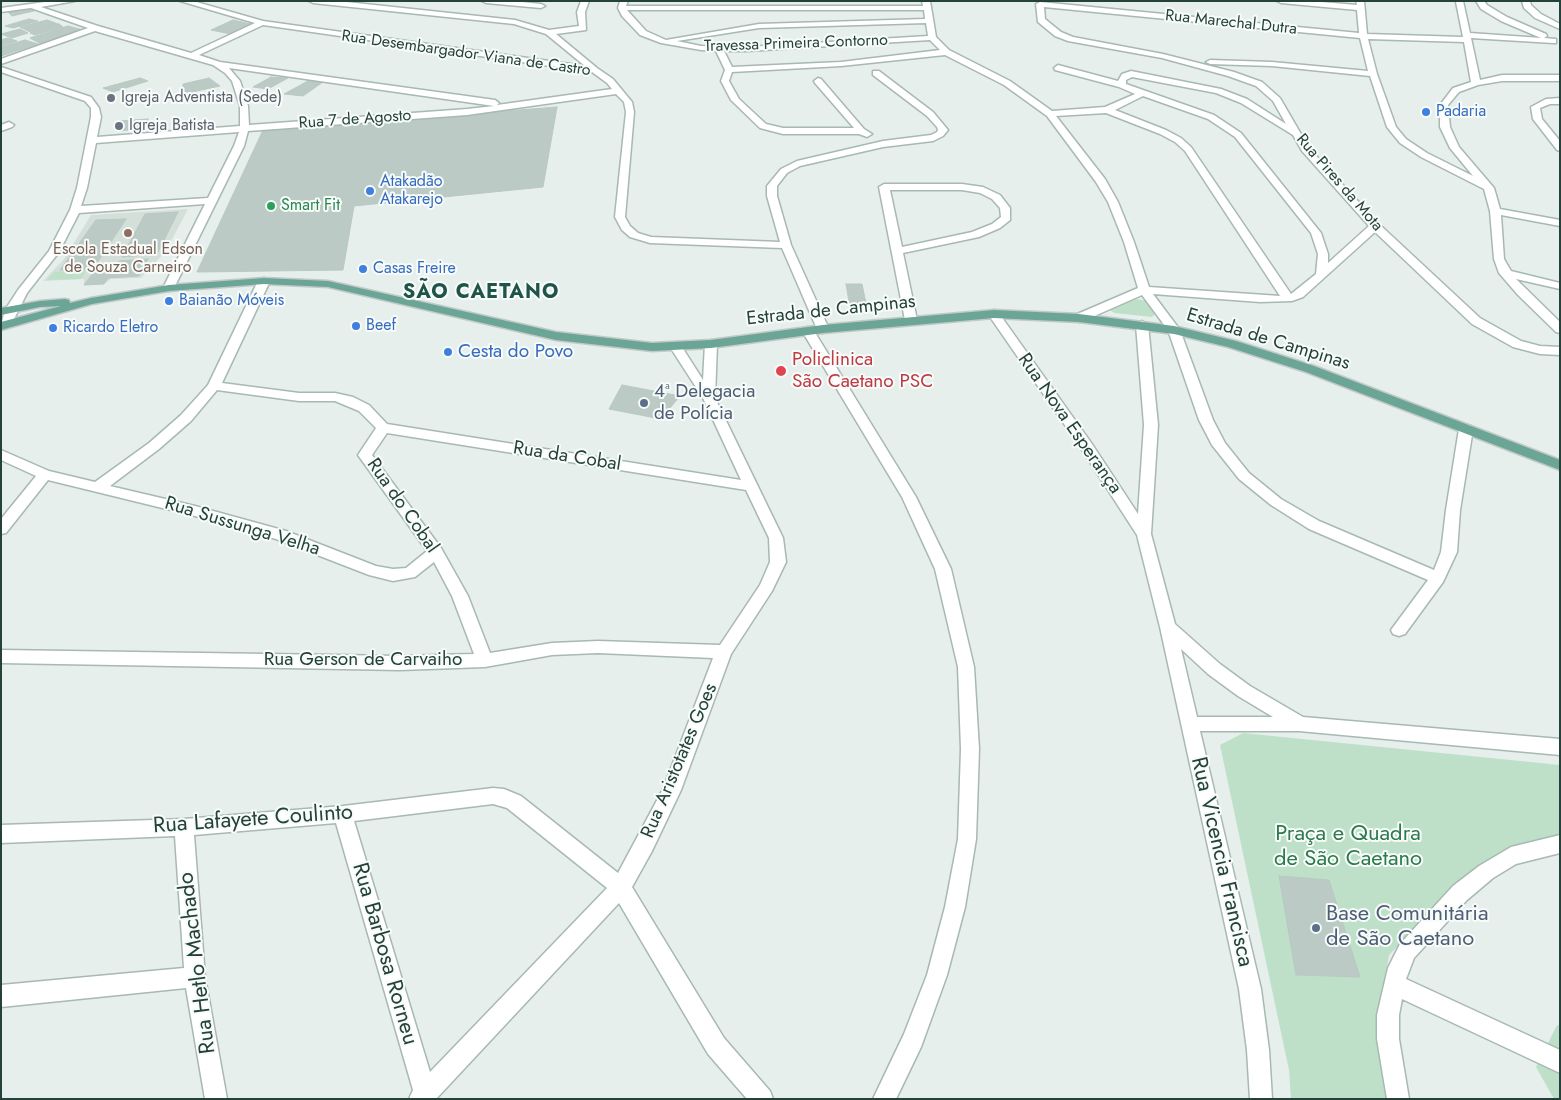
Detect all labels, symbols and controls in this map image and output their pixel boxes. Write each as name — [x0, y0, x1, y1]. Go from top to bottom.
street label: Rua Marechal Dutra — [1164, 7, 1298, 39]
street label: Rua Desembargador Viana de Castro — [340, 27, 592, 81]
street label: Travessa Primeira Contorno — [704, 31, 888, 57]
place label: Igreja Adventista (Sede) — [121, 88, 282, 108]
marker: Igreja Adventista (Sede) — [105, 92, 117, 104]
place label: Padaria — [1436, 102, 1486, 122]
street label: Rua 7 de Agosto — [298, 106, 412, 134]
marker: Padaria — [1420, 106, 1432, 118]
place label: Igreja Batista — [129, 116, 215, 136]
marker: Igreja Batista — [113, 120, 125, 132]
street label: Rua Pires da Mota — [1292, 131, 1386, 235]
place label: Atakadão Atakarejo — [380, 172, 443, 210]
marker: Atakadão Atakarejo — [364, 185, 376, 197]
place label: Smart Fit — [281, 196, 340, 216]
marker: Smart Fit — [265, 200, 277, 212]
marker: Escola Estadual Edson de Souza Carneiro — [122, 227, 134, 239]
place label: Escola Estadual Edson de Souza Carneiro — [53, 240, 203, 278]
place label: Casas Freire — [373, 259, 456, 279]
marker: Casas Freire — [357, 263, 369, 275]
district label: SÃO CAETANO — [401, 281, 561, 305]
place label: Baianão Móveis — [179, 291, 284, 311]
street label: Estrada de Campinas — [745, 291, 917, 331]
marker: Baianão Móveis — [163, 295, 175, 307]
street label: Estrada de Campinas — [1183, 304, 1353, 376]
place label: Beef — [366, 316, 396, 336]
place label: Ricardo Eletro — [63, 318, 158, 338]
marker: Beef — [350, 320, 362, 332]
marker: Ricardo Eletro — [47, 322, 59, 334]
place label: Cesta do Povo — [458, 341, 573, 363]
marker: Cesta do Povo — [442, 346, 454, 358]
place label: Policlinica São Caetano PSC — [792, 349, 933, 393]
street label: Rua Nova Esperança — [1012, 349, 1126, 499]
marker: Policlinica São Caetano PSC — [774, 364, 788, 378]
place label: 4ª Delegacia de Polícia — [654, 381, 755, 425]
marker: 4ª Delegacia de Polícia — [638, 397, 650, 409]
street label: Rua da Cobal — [511, 437, 623, 477]
street label: Rua do Cobal — [361, 454, 443, 558]
street label: Rua Sussunga Velha — [162, 493, 322, 561]
street label: Rua Gerson de Carvaiho — [264, 649, 462, 671]
street label: Rua Aristotates Goes — [637, 680, 723, 842]
street label: Rua Vicencia Francisca — [1184, 755, 1258, 969]
street label: Rua Lafayete Coulinto — [152, 800, 354, 840]
park label: Praça e Quadra de São Caetano — [1274, 822, 1422, 874]
street label: Rua Barbosa Rorneu — [345, 860, 423, 1048]
street label: Rua Hetlo Machado — [174, 871, 222, 1055]
place label: Base Comunitária de São Caetano — [1326, 902, 1489, 954]
marker: Base Comunitária de São Caetano — [1310, 922, 1322, 934]

